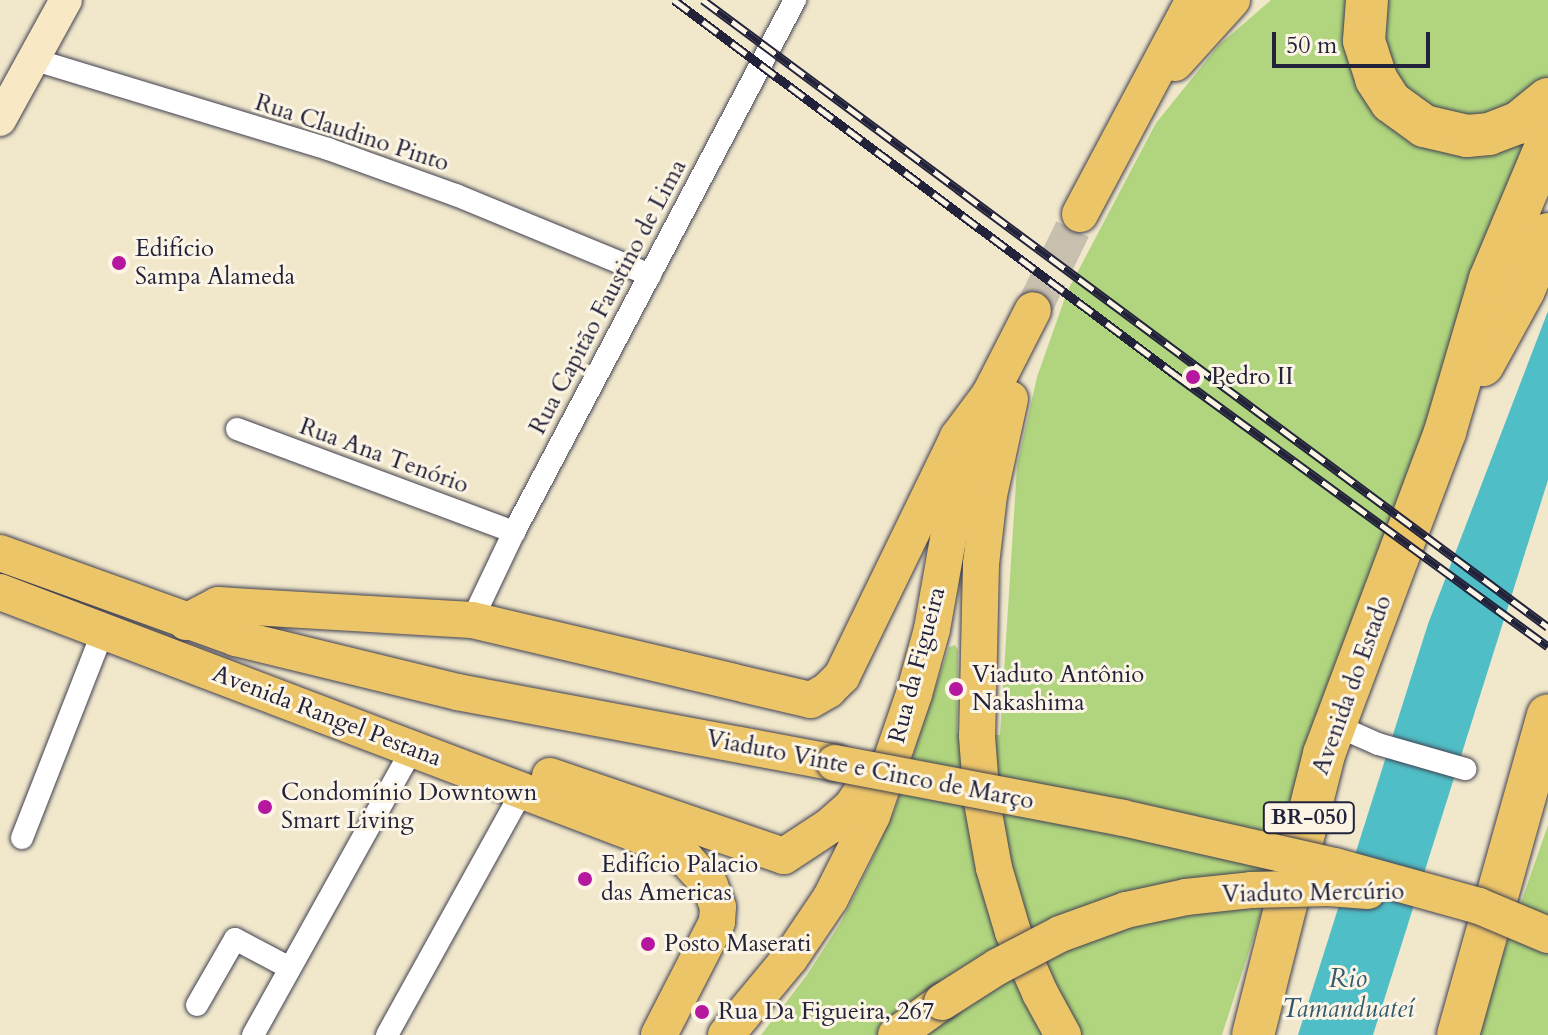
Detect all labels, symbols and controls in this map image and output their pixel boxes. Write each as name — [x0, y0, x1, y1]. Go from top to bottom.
scale bar — [1276, 16, 1434, 66]
text: 50 m — [1286, 29, 1337, 62]
street label: Rua Claudino Pinto — [251, 88, 453, 178]
street label: Rua Capitão Faustino de Lima — [523, 155, 693, 439]
place label: Edifício Sampa Alameda — [135, 235, 295, 291]
marker: Edifício Sampa Alameda — [110, 254, 128, 272]
place label: Pedro II — [1211, 363, 1293, 391]
marker: Pedro II — [1182, 366, 1204, 388]
street label: Rua Ana Tenório — [296, 412, 472, 500]
street label: Rua da Figueira — [882, 584, 952, 746]
street label: Avenida do Estado — [1306, 591, 1398, 779]
street label: Avenida Rangel Pestana — [209, 659, 445, 773]
place label: Viaduto Antônio Nakashima — [972, 661, 1144, 717]
marker: Viaduto Antônio Nakashima — [947, 680, 965, 698]
street label: Viaduto Vinte e Cinco de Março — [704, 724, 1036, 816]
place label: Condomínio Downtown Smart Living — [281, 779, 537, 835]
marker: Condomínio Downtown Smart Living — [256, 798, 274, 816]
road number: BR-050 — [1261, 800, 1357, 836]
place label: Edifício Palacio das Americas — [601, 851, 758, 907]
marker: Edifício Palacio das Americas — [576, 870, 594, 888]
street label: Viaduto Mercúrio — [1221, 877, 1405, 909]
place label: Posto Maserati — [664, 930, 812, 958]
marker: Posto Maserati — [639, 935, 657, 953]
water label: Rio Tamanduateí — [1282, 963, 1414, 1024]
place label: Rua Da Figueira, 267 — [718, 998, 934, 1026]
marker: Rua Da Figueira, 267 — [693, 1003, 711, 1021]

